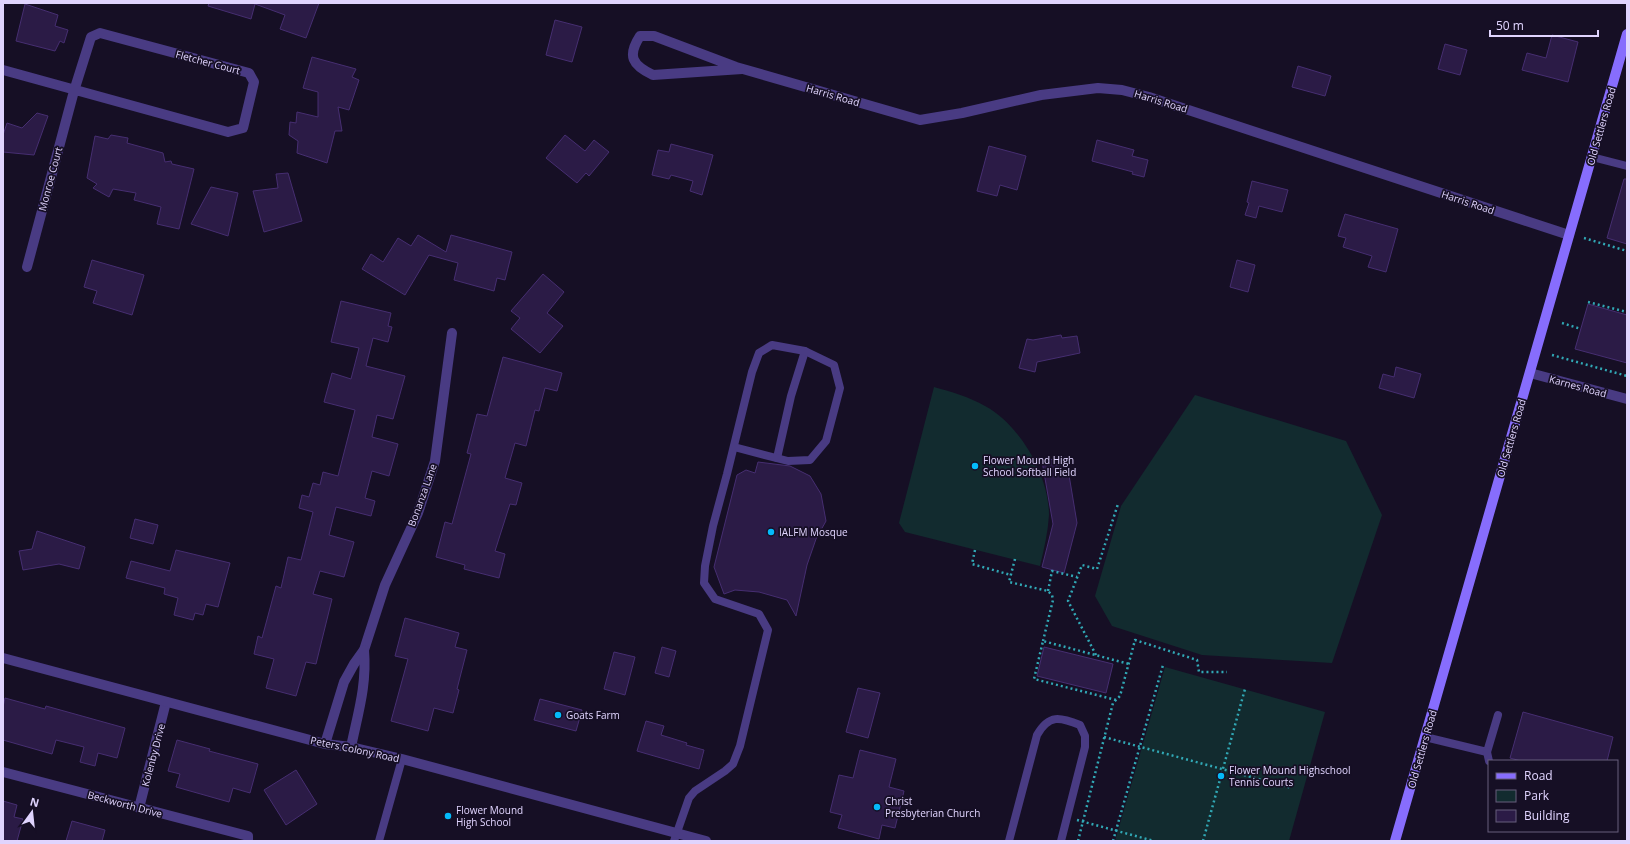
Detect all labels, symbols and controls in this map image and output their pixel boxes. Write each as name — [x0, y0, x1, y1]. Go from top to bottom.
scale bar — [1490, 12, 1598, 38]
text: 50 m — [1496, 17, 1524, 34]
street label: Fletcher Court — [174, 47, 242, 77]
street label: Harris Road — [805, 81, 861, 109]
street label: Old Settlers Road — [1583, 85, 1619, 167]
street label: Harris Road — [1133, 86, 1189, 116]
street label: Monroe Court — [35, 145, 65, 212]
street label: Harris Road — [1440, 187, 1496, 217]
street label: Karnes Road — [1548, 372, 1608, 400]
street label: Old Settlers Road — [1493, 397, 1529, 479]
place label: Flower Mound High School Softball Field — [983, 453, 1076, 479]
street label: Bonanza Lane — [404, 461, 440, 528]
marker: Flower Mound High School Softball Field — [970, 461, 980, 471]
place label: IALFM Mosque — [779, 525, 848, 539]
marker: IALFM Mosque — [766, 527, 776, 537]
place label: Goats Farm — [566, 708, 620, 722]
street label: Old Settlers Road — [1404, 708, 1440, 790]
marker: Goats Farm — [553, 710, 563, 720]
street label: Kolenby Drive — [138, 722, 168, 788]
street label: Peters Colony Road — [309, 733, 401, 765]
legend — [1488, 760, 1618, 832]
place label: Flower Mound Highschool Tennis Courts — [1229, 763, 1350, 789]
text: Road — [1524, 767, 1553, 784]
marker: Flower Mound Highschool Tennis Courts — [1216, 771, 1226, 781]
street label: Beckworth Drive — [86, 787, 164, 821]
text: Park — [1524, 787, 1550, 804]
north arrow — [12, 792, 52, 832]
text: N — [28, 793, 41, 810]
place label: Christ Presbyterian Church — [885, 794, 980, 820]
marker: Christ Presbyterian Church — [872, 802, 882, 812]
place label: Flower Mound High School — [456, 803, 523, 829]
text: Building — [1524, 807, 1570, 824]
marker: Flower Mound High School — [443, 811, 453, 821]

